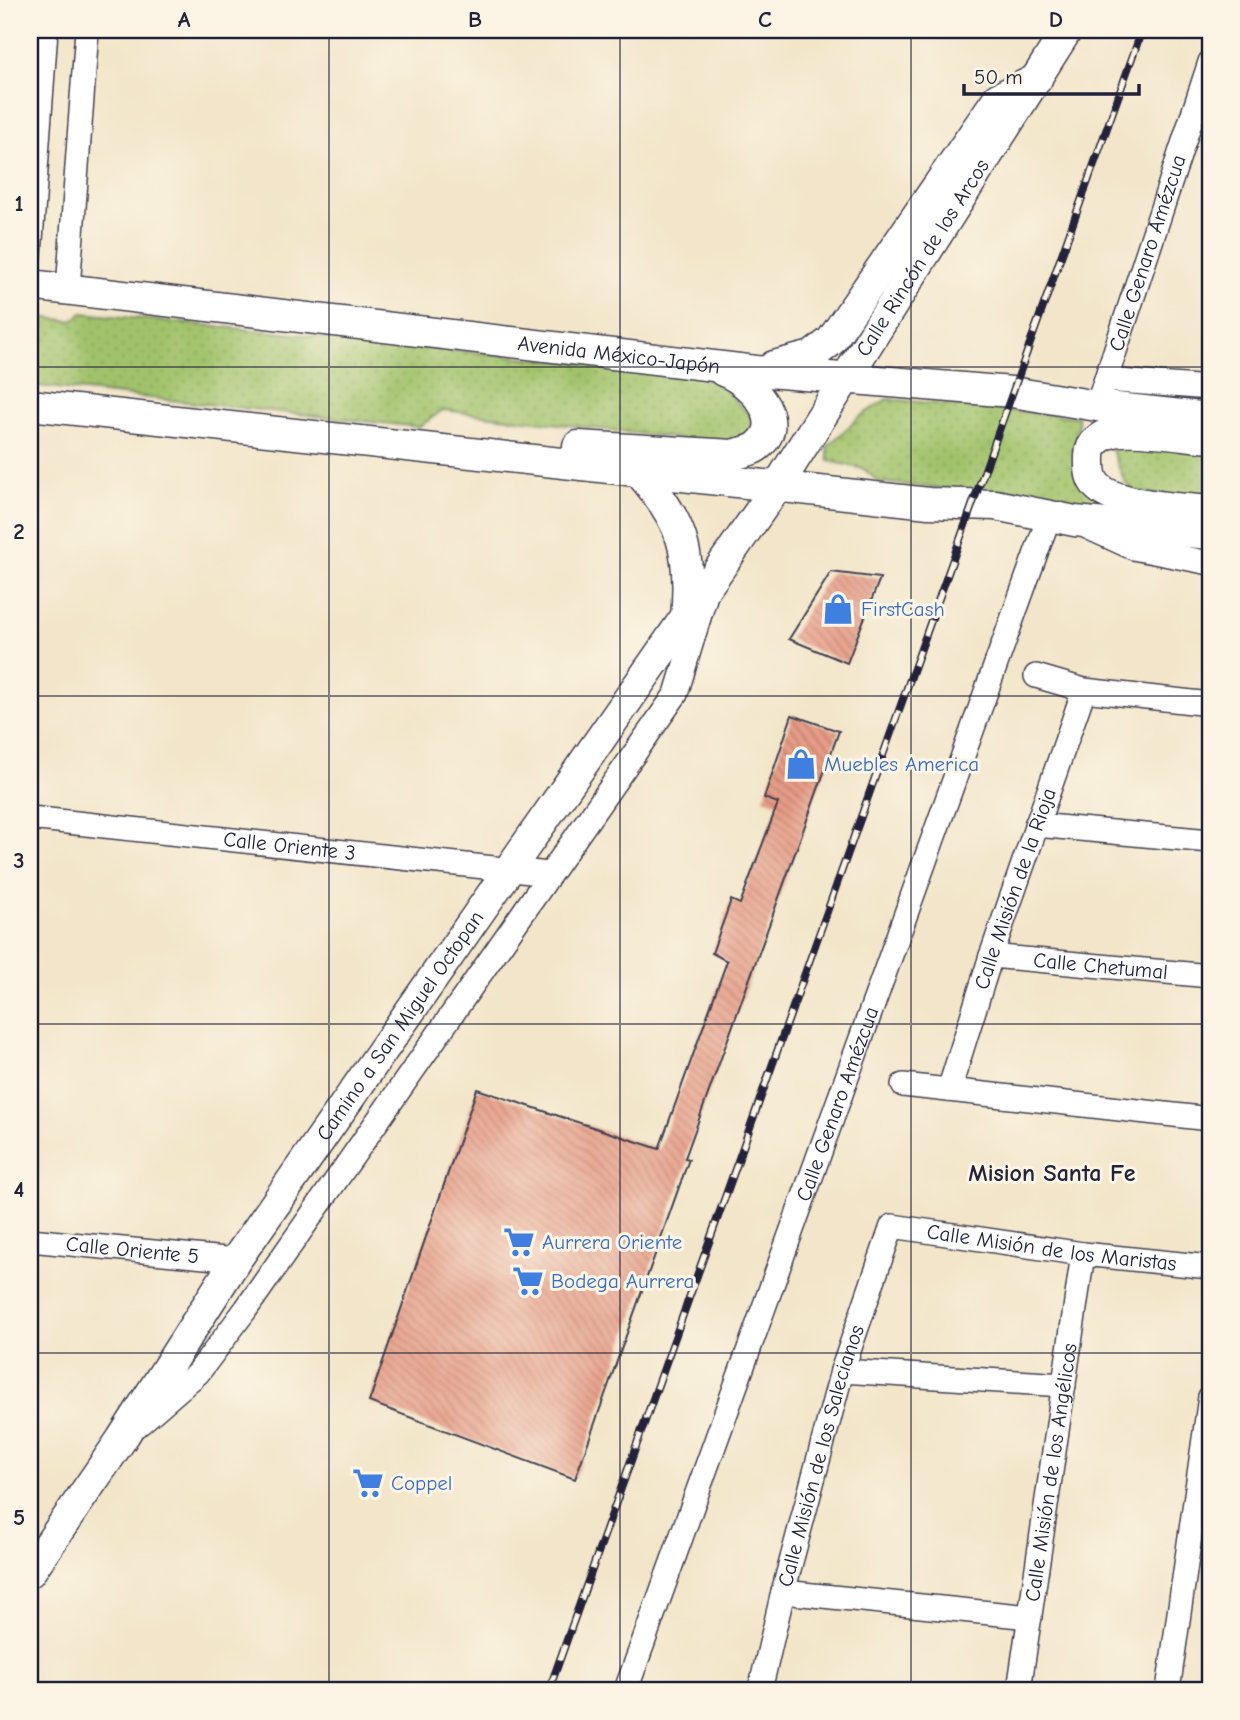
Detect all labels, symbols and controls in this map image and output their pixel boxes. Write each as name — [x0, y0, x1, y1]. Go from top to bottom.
text: A — [178, 6, 191, 33]
text: B — [468, 6, 482, 33]
text: C — [758, 6, 772, 33]
text: D — [1049, 6, 1063, 33]
scale bar — [964, 52, 1138, 96]
text: 50 m — [974, 65, 1023, 89]
street label: Calle Genaro Amézcua — [1104, 152, 1191, 354]
street label: Calle Rincón de los Arcos — [851, 154, 994, 361]
text: 1 — [14, 190, 24, 217]
street label: Avenida México-Japón — [516, 331, 721, 379]
text: 2 — [13, 518, 25, 545]
shop icon: FirstCash — [821, 592, 855, 626]
place label: FirstCash — [861, 597, 945, 621]
shop icon: Muebles America — [784, 747, 818, 781]
place label: Muebles America — [824, 752, 979, 776]
street label: Calle Misión de la Rioja — [969, 785, 1061, 992]
street label: Calle Oriente 3 — [222, 827, 357, 865]
text: 3 — [13, 847, 25, 874]
street label: Camino a San Miguel Octopan — [311, 906, 489, 1145]
street label: Calle Chetumal — [1032, 948, 1169, 984]
street label: Calle Genaro Amézcua — [791, 1003, 883, 1204]
district label: Mision Santa Fe — [968, 1159, 1136, 1187]
text: 4 — [14, 1176, 25, 1203]
street label: Calle Misión de los Maristas — [925, 1219, 1178, 1276]
supermarket icon: Aurrera Oriente — [502, 1225, 536, 1259]
place label: Aurrera Oriente — [542, 1230, 682, 1254]
street label: Calle Oriente 5 — [65, 1232, 200, 1268]
supermarket icon: Bodega Aurrera — [511, 1264, 545, 1298]
place label: Bodega Aurrera — [551, 1269, 694, 1293]
street label: Calle Misión de los Salecianos — [773, 1322, 869, 1589]
street label: Calle Misión de los Angélicos — [1020, 1341, 1082, 1603]
supermarket icon: Coppel — [351, 1466, 385, 1500]
place label: Coppel — [391, 1471, 452, 1495]
text: 5 — [13, 1504, 25, 1531]

